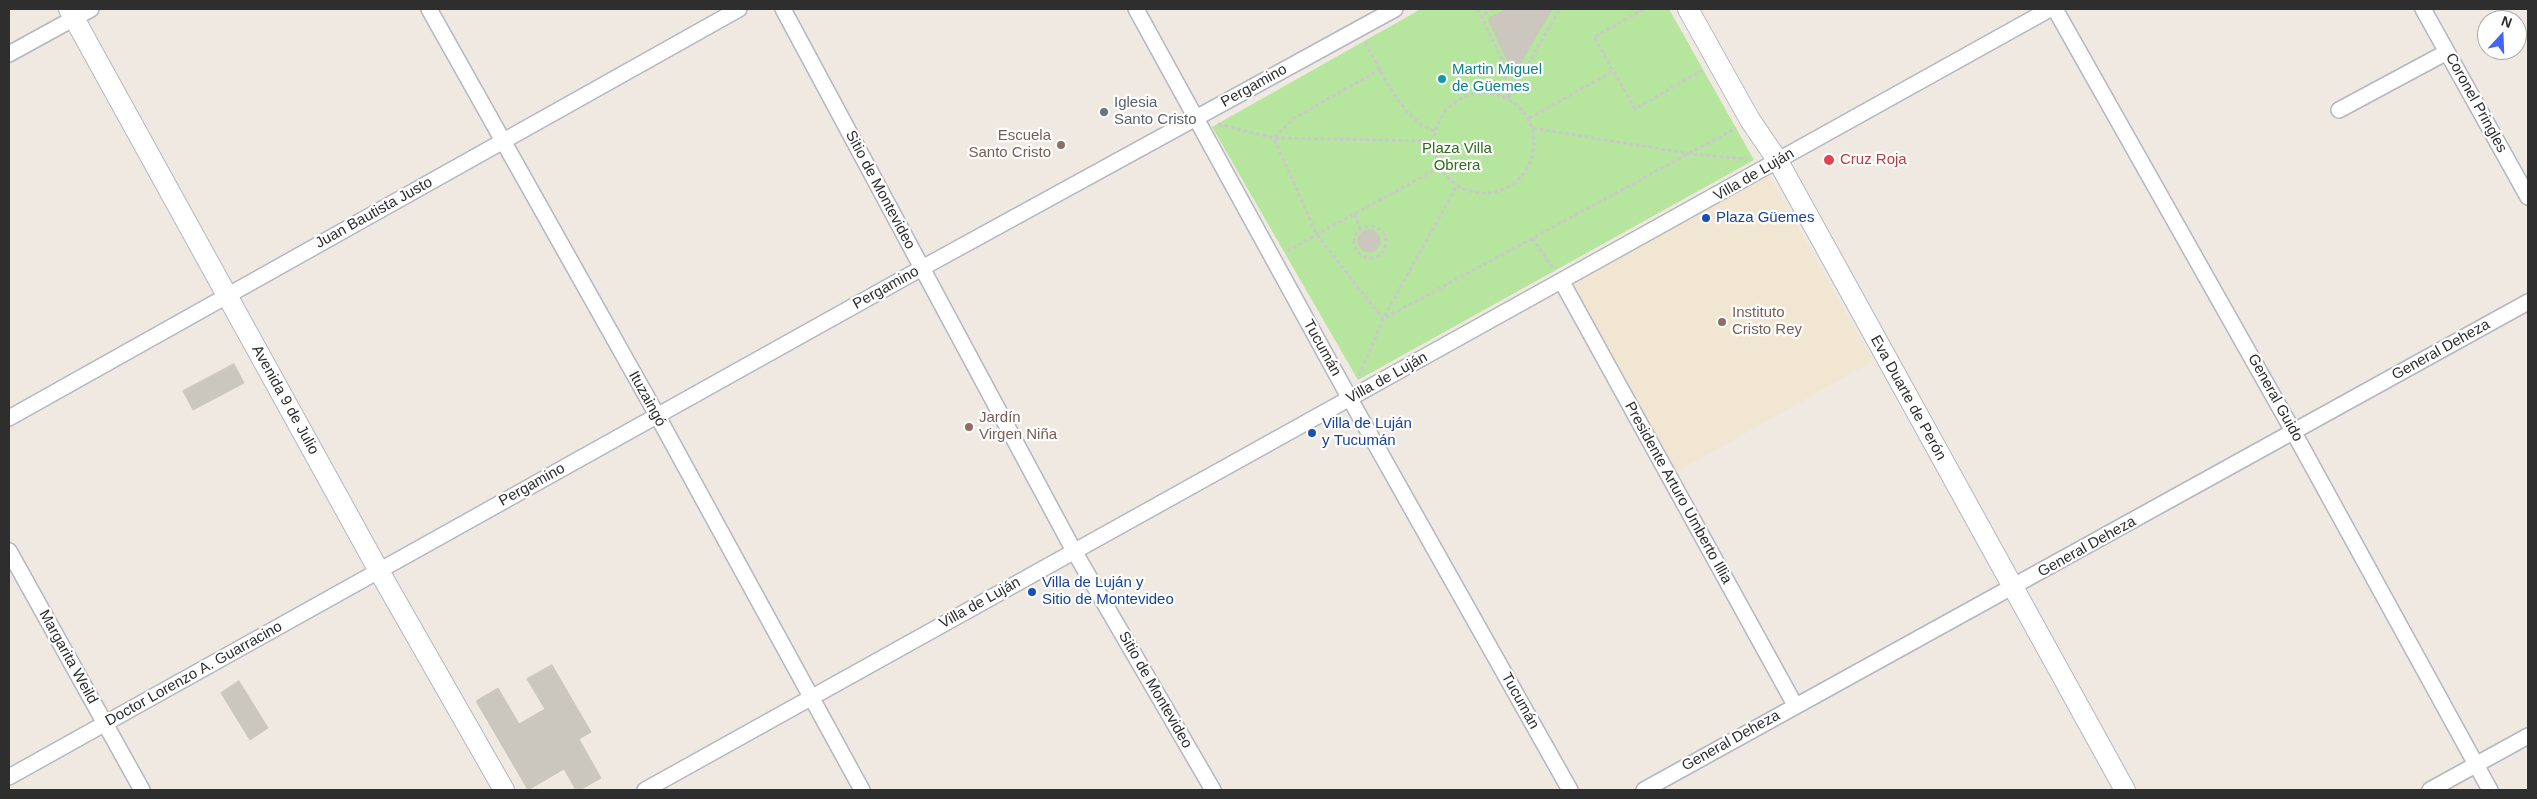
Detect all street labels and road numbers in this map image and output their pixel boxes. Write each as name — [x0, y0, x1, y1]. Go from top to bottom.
street label: Coronel Pringles — [2441, 50, 2511, 156]
street label: Pergamino — [1218, 61, 1290, 111]
street label: Sitio de Montevideo — [841, 128, 919, 252]
street label: Villa de Luján — [1711, 145, 1797, 205]
street label: Juan Bautista Justo — [312, 173, 436, 253]
street label: Pergamino — [850, 263, 922, 313]
street label: General Deheza — [2389, 316, 2493, 384]
street label: Tucumán — [1299, 317, 1345, 379]
street label: Eva Duarte de Perón — [1866, 332, 1950, 464]
street label: Avenida 9 de Julio — [247, 342, 323, 458]
street label: Villa de Luján — [1343, 348, 1431, 408]
street label: General Guido — [2243, 351, 2307, 445]
street label: Ituzaingó — [624, 368, 670, 430]
street label: Presidente Arturo Umberto Illia — [1620, 399, 1736, 587]
street label: Pergamino — [496, 460, 568, 510]
street label: General Deheza — [2035, 513, 2139, 581]
street label: Villa de Luján — [936, 573, 1024, 633]
street label: Margarita Weild — [35, 607, 101, 707]
street label: Doctor Lorenzo A. Guarracino — [102, 618, 286, 730]
street label: Sitio de Montevideo — [1114, 628, 1196, 752]
street label: Tucumán — [1497, 670, 1543, 732]
street label: General Deheza — [1679, 707, 1783, 775]

